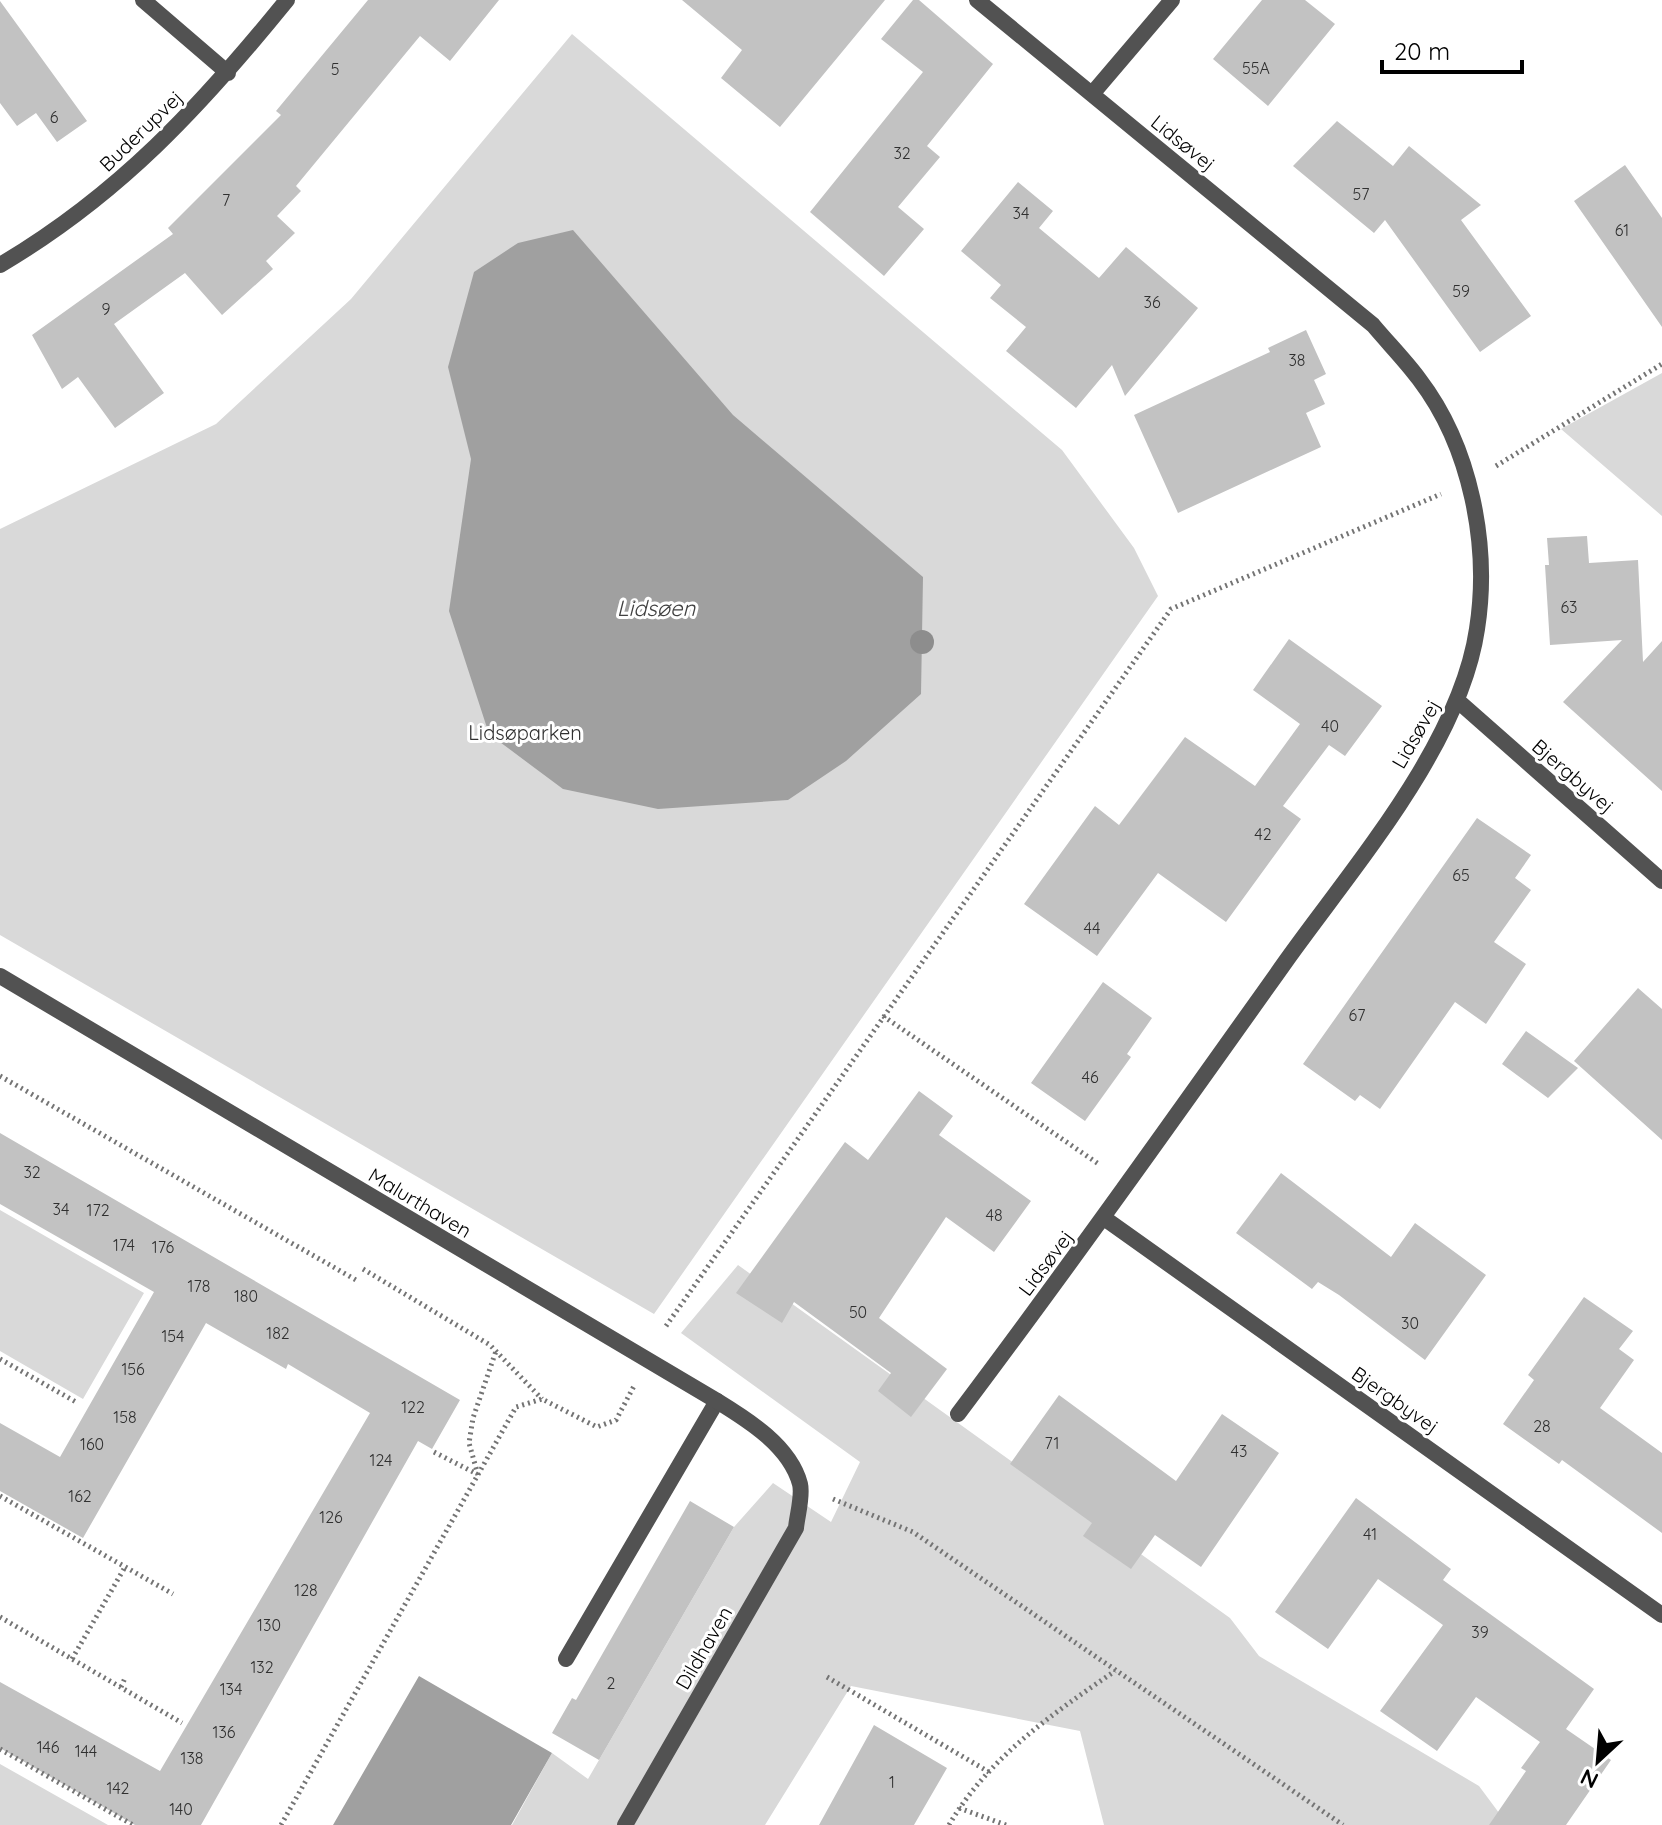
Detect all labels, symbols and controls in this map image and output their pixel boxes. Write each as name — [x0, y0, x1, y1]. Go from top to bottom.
scale bar — [1382, 24, 1522, 74]
text: 20 m — [1394, 36, 1450, 66]
house number: 55A — [1242, 58, 1270, 78]
house number: 5 — [331, 59, 339, 79]
street label: Buderupvej — [94, 85, 188, 176]
house number: 6 — [50, 107, 59, 127]
street label: Lidsøvej — [1146, 109, 1221, 176]
house number: 32 — [893, 143, 911, 163]
house number: 57 — [1353, 184, 1369, 204]
house number: 7 — [222, 190, 230, 210]
house number: 34 — [1013, 203, 1029, 223]
house number: 61 — [1615, 220, 1629, 240]
house number: 59 — [1452, 281, 1470, 301]
house number: 36 — [1144, 292, 1161, 312]
house number: 9 — [102, 299, 111, 319]
house number: 38 — [1288, 350, 1306, 370]
water label: Lidsøen — [617, 594, 697, 622]
house number: 63 — [1561, 597, 1578, 617]
street label: Lidsøvej — [1386, 695, 1445, 773]
house number: 40 — [1321, 716, 1339, 736]
park label: Lidsøparken — [468, 720, 582, 745]
street label: Bjergbyvej — [1527, 733, 1619, 818]
house number: 42 — [1254, 824, 1272, 844]
house number: 65 — [1452, 865, 1470, 885]
house number: 44 — [1084, 918, 1100, 938]
house number: 67 — [1349, 1005, 1365, 1025]
house number: 46 — [1081, 1067, 1099, 1087]
house number: 32 — [23, 1162, 41, 1182]
street label: Malurthaven — [364, 1162, 476, 1243]
house number: 34 — [53, 1199, 69, 1219]
house number: 172 — [87, 1200, 110, 1220]
house number: 48 — [985, 1205, 1003, 1225]
street label: Lidsøvej — [1013, 1225, 1078, 1300]
house number: 174 — [113, 1235, 135, 1255]
house number: 176 — [152, 1237, 175, 1257]
house number: 178 — [188, 1276, 210, 1296]
house number: 180 — [234, 1286, 258, 1306]
house number: 50 — [849, 1302, 867, 1322]
house number: 30 — [1401, 1313, 1419, 1333]
house number: 182 — [266, 1323, 290, 1343]
house number: 154 — [161, 1326, 185, 1346]
house number: 156 — [121, 1359, 145, 1379]
street label: Bjergbyvej — [1347, 1361, 1444, 1439]
house number: 122 — [401, 1397, 425, 1417]
house number: 158 — [113, 1407, 137, 1427]
house number: 28 — [1533, 1416, 1551, 1436]
house number: 71 — [1045, 1433, 1059, 1453]
house number: 160 — [80, 1434, 104, 1454]
house number: 43 — [1231, 1441, 1247, 1461]
house number: 124 — [370, 1450, 392, 1470]
house number: 162 — [68, 1486, 92, 1506]
house number: 126 — [319, 1507, 343, 1527]
house number: 41 — [1363, 1524, 1377, 1544]
house number: 128 — [294, 1580, 318, 1600]
street label: Dildhaven — [670, 1602, 737, 1694]
house number: 130 — [257, 1615, 281, 1635]
house number: 39 — [1471, 1622, 1489, 1642]
house number: 132 — [250, 1657, 274, 1677]
house number: 2 — [607, 1673, 616, 1693]
house number: 134 — [220, 1679, 242, 1699]
north arrow — [1558, 1721, 1638, 1801]
house number: 136 — [213, 1722, 236, 1742]
house number: 146 — [37, 1737, 60, 1757]
house number: 144 — [75, 1741, 97, 1761]
house number: 138 — [181, 1748, 203, 1768]
text: N — [1576, 1763, 1603, 1795]
house number: 1 — [889, 1772, 895, 1792]
house number: 142 — [107, 1778, 130, 1798]
house number: 140 — [169, 1799, 193, 1819]

